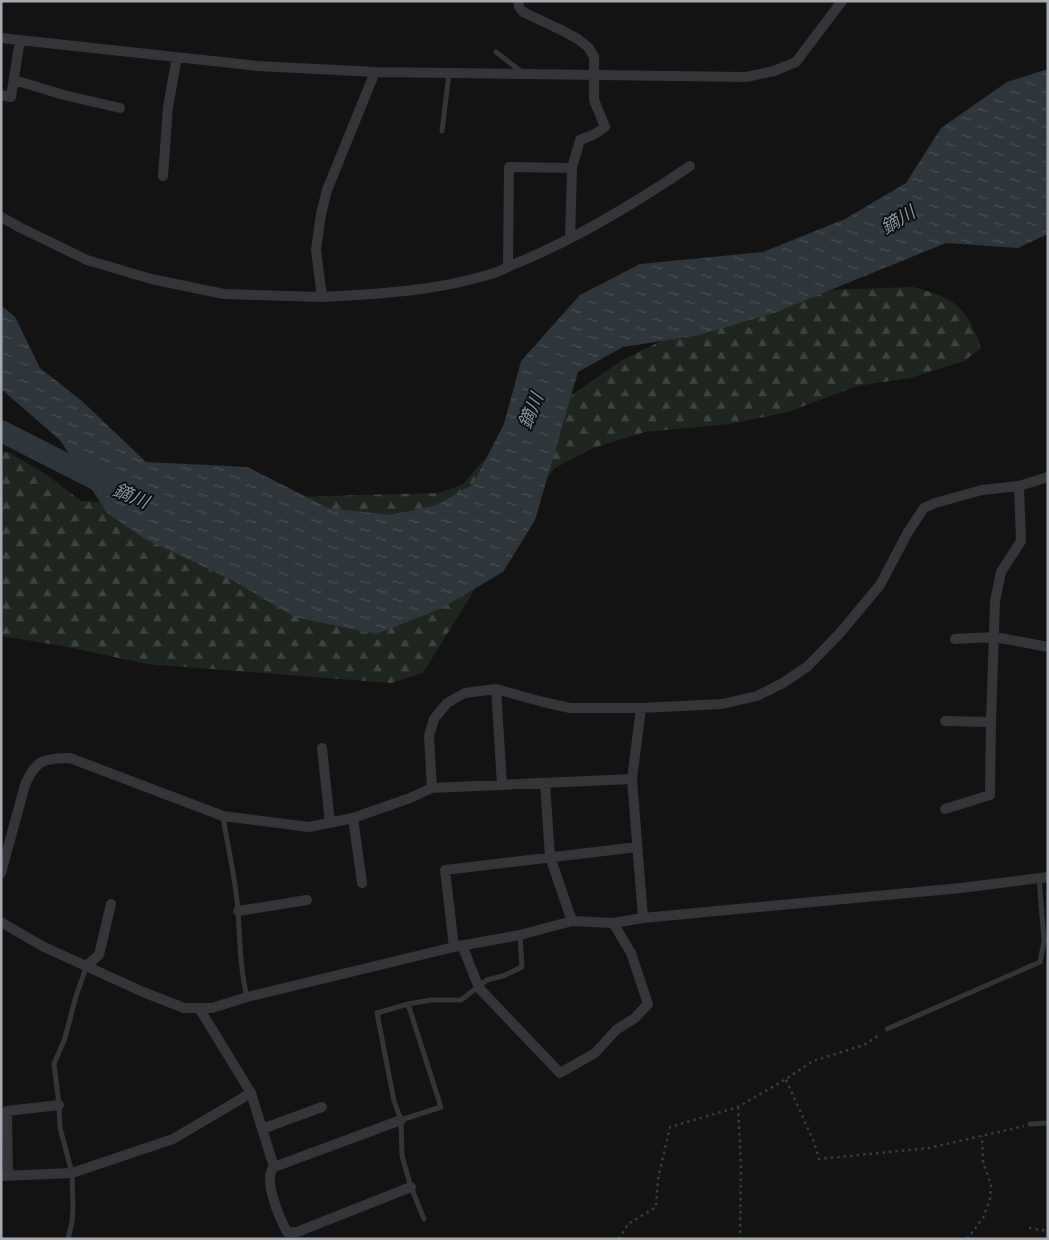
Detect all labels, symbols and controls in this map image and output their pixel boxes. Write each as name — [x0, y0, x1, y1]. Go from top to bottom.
water label: 鏑川 — [877, 200, 920, 238]
water label: 鏑川 — [514, 388, 548, 431]
water label: 鏑川 — [111, 479, 154, 513]

